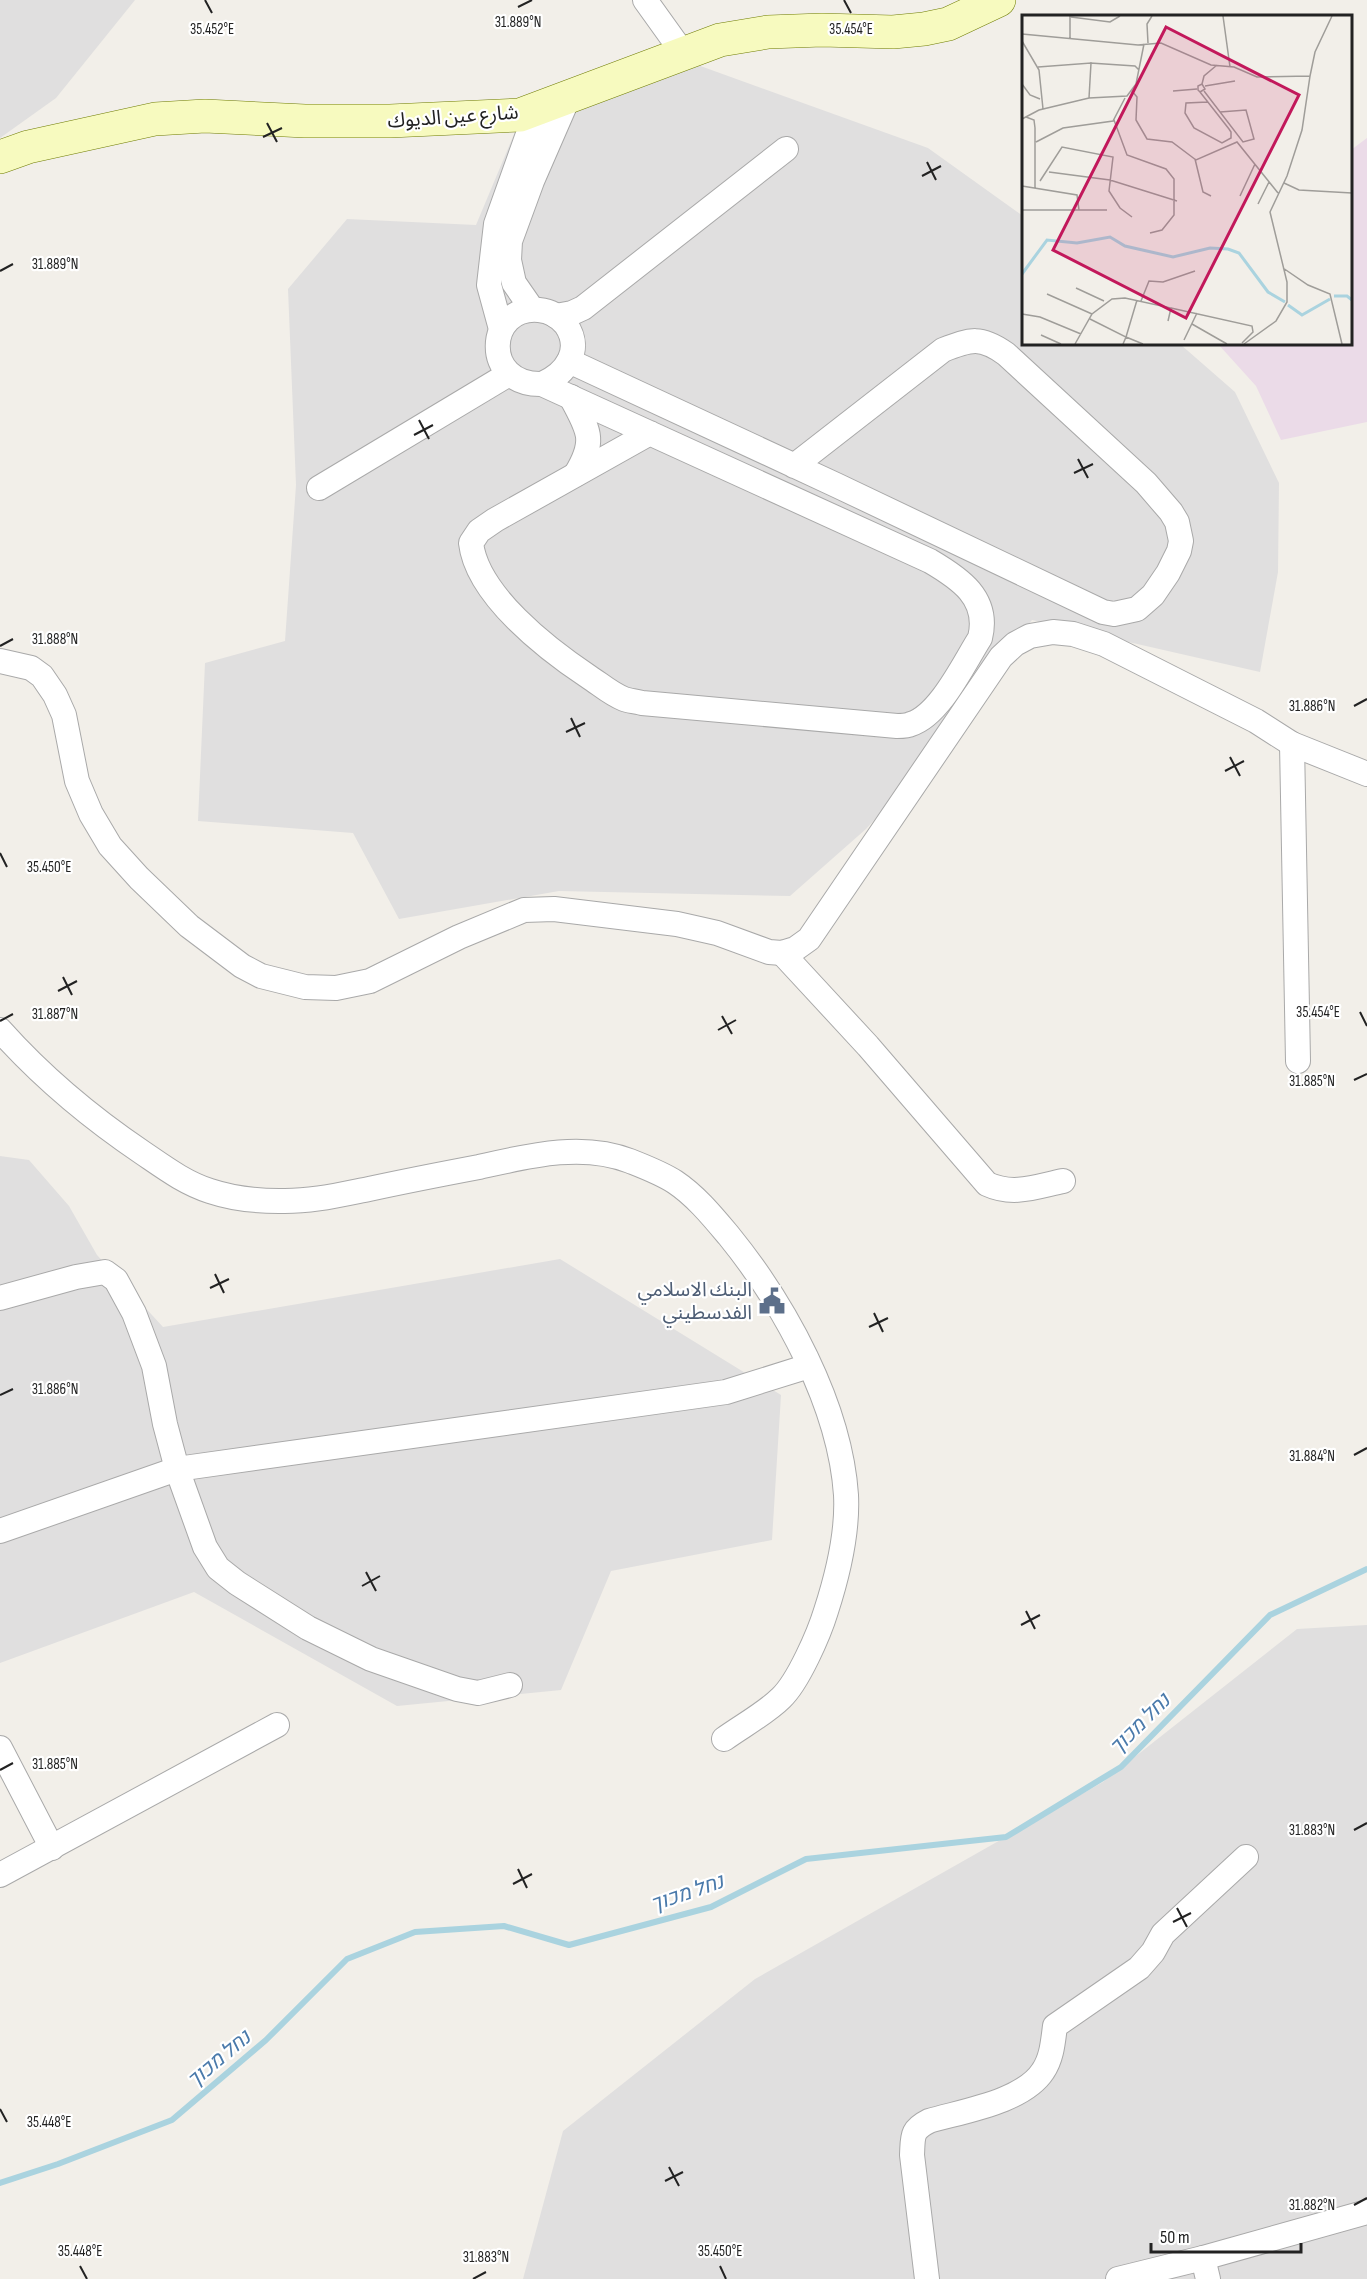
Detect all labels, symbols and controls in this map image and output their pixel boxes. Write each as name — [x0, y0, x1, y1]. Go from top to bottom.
text: 31.889°N — [495, 13, 541, 32]
inset map — [1022, 15, 1352, 345]
text: 35.452°E — [190, 20, 234, 39]
text: 35.454°E — [829, 20, 873, 39]
street label: شارع عين الديوك — [387, 100, 519, 136]
text: 31.889°N — [32, 255, 78, 274]
text: 31.888°N — [32, 630, 78, 649]
text: 31.886°N — [1289, 697, 1335, 716]
text: 35.450°E — [27, 858, 71, 877]
text: 35.454°E — [1296, 1003, 1340, 1022]
text: 31.887°N — [32, 1005, 78, 1024]
text: 31.885°N — [1289, 1072, 1335, 1091]
place label: البنك الاسلامي الفدسطيني — [637, 1278, 752, 1328]
public building icon: البنك الاسلامي الفدسطيني — [757, 1286, 787, 1316]
text: 31.886°N — [32, 1380, 78, 1399]
text: 31.884°N — [1289, 1447, 1335, 1466]
water label: נחל מכוך — [1104, 1687, 1177, 1760]
text: 31.885°N — [32, 1755, 78, 1774]
text: 31.883°N — [1289, 1821, 1335, 1840]
water label: נחל מכוך — [647, 1868, 728, 1917]
water label: נחל מכוך — [182, 2024, 257, 2093]
text: 35.448°E — [27, 2113, 71, 2132]
text: 31.882°N — [1289, 2196, 1335, 2215]
scale bar — [1151, 2216, 1301, 2254]
text: 50 m — [1160, 2227, 1190, 2248]
text: 35.448°E — [58, 2242, 102, 2261]
text: 35.450°E — [698, 2242, 742, 2261]
text: 31.883°N — [463, 2248, 509, 2267]

